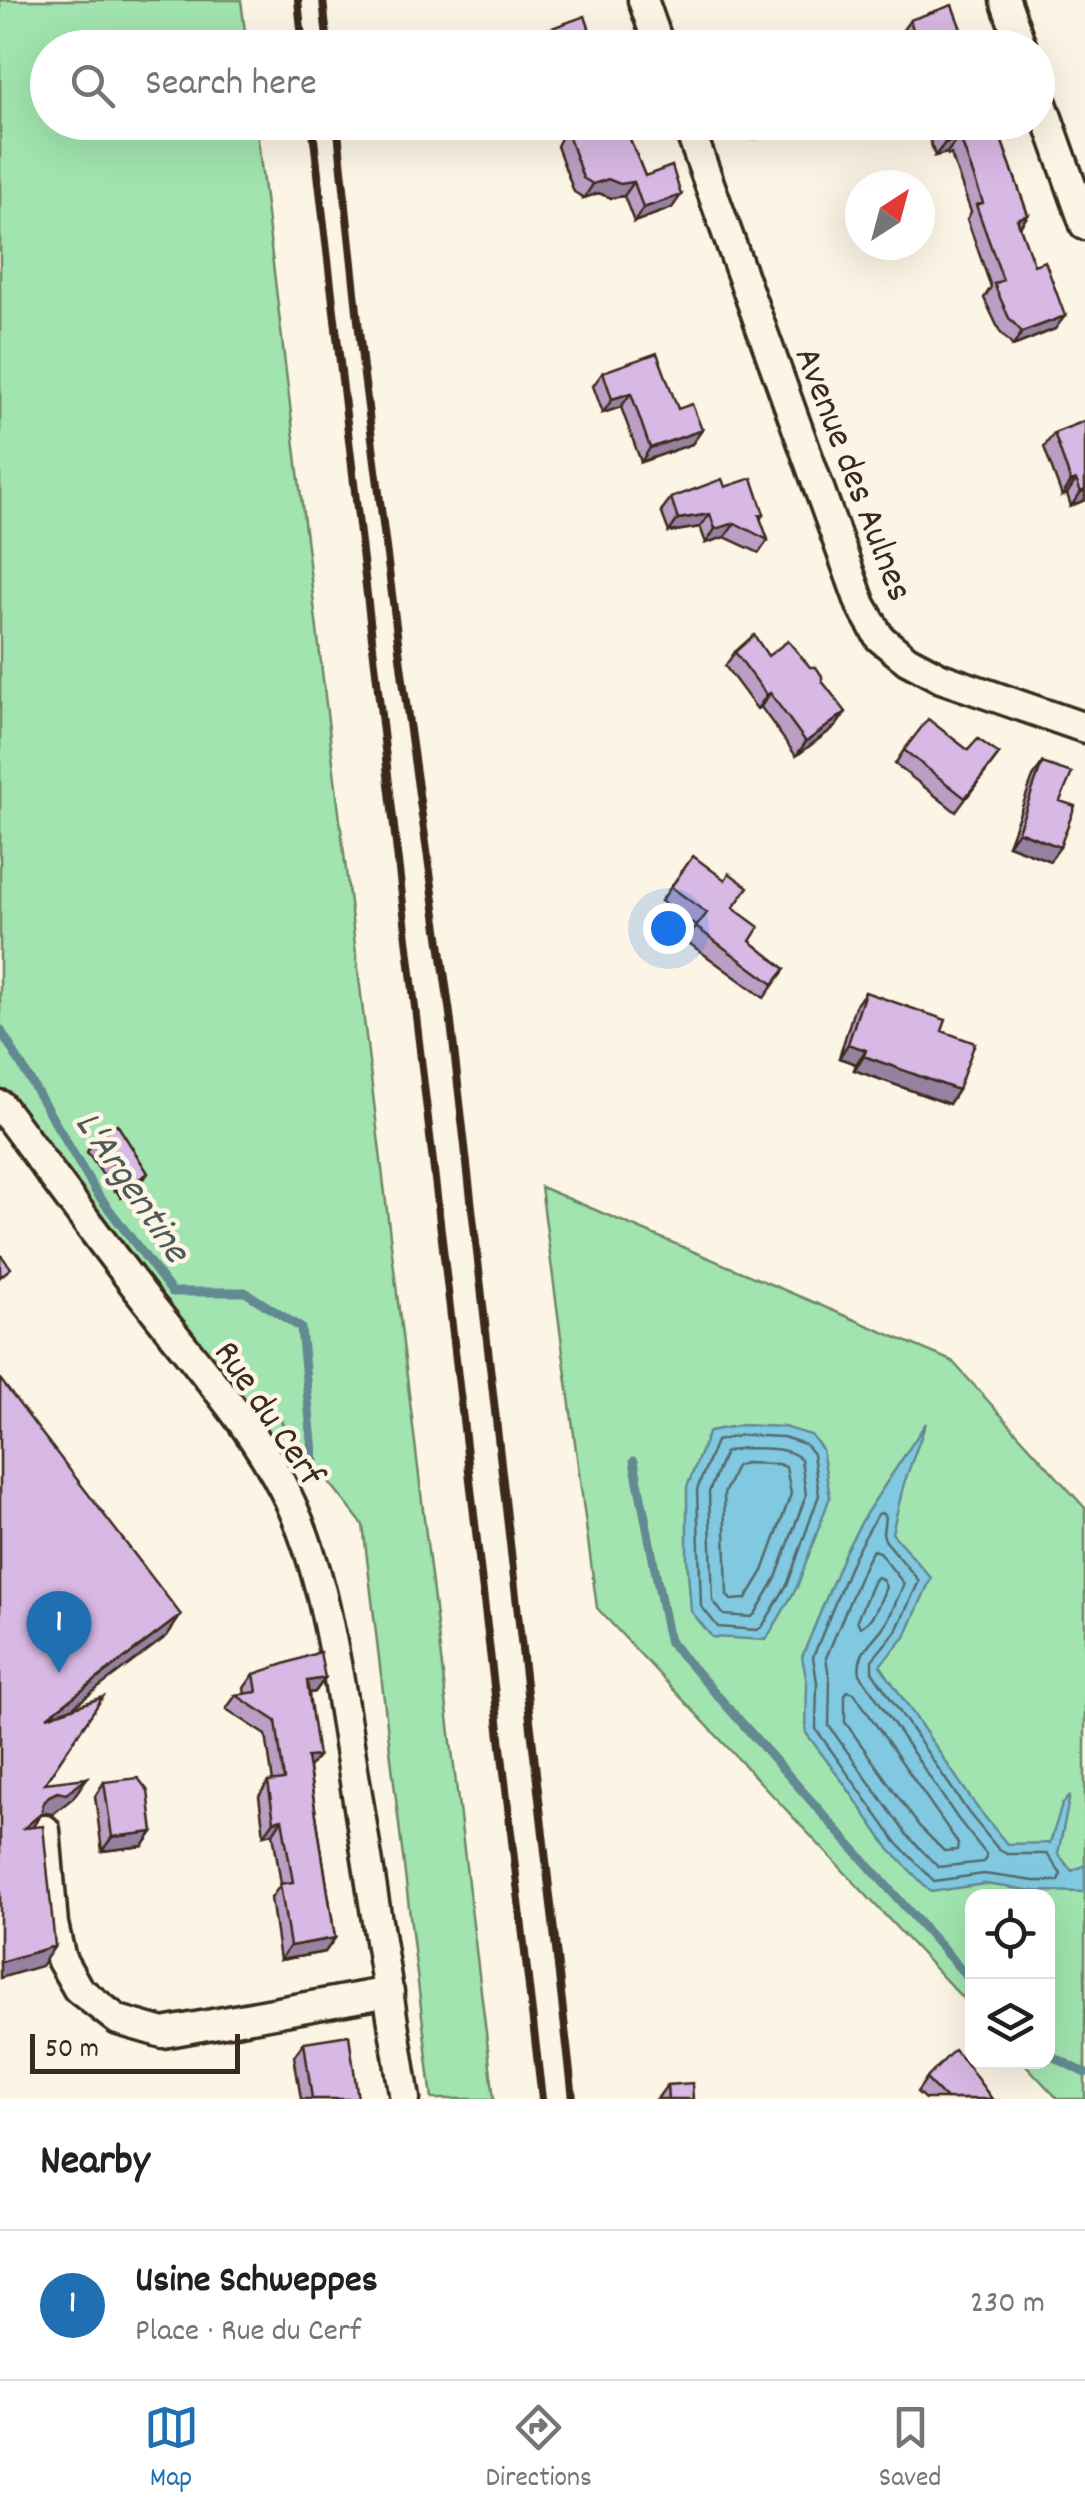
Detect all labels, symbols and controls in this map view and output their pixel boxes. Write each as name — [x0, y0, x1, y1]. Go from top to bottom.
search box — [30, 30, 1055, 140]
icon: search — [65, 58, 120, 113]
text: Search here — [145, 58, 317, 113]
north arrow — [845, 170, 935, 260]
street label: Avenue des Aulnes — [777, 340, 925, 610]
your location — [643, 903, 694, 954]
water label: L'Argentine — [58, 1101, 203, 1278]
street label: Rue du Cerf — [197, 1331, 337, 1501]
pin: 1 — [27, 1590, 92, 1673]
map controls — [965, 1889, 1055, 2069]
button: locate — [965, 1889, 1055, 1979]
button: layers — [965, 1979, 1055, 2069]
scale bar — [30, 2029, 240, 2074]
text: 50 m — [45, 2031, 99, 2071]
text: Nearby — [40, 2134, 150, 2194]
text: Usine Schweppes — [135, 2255, 378, 2310]
text: 1 — [69, 2282, 76, 2328]
text: 230 m — [970, 2282, 1045, 2328]
text: Place · Rue du Cerf — [135, 2310, 361, 2356]
tab: Map — [144, 2400, 199, 2500]
tab: Directions — [486, 2400, 592, 2500]
tab: Saved — [879, 2400, 941, 2500]

